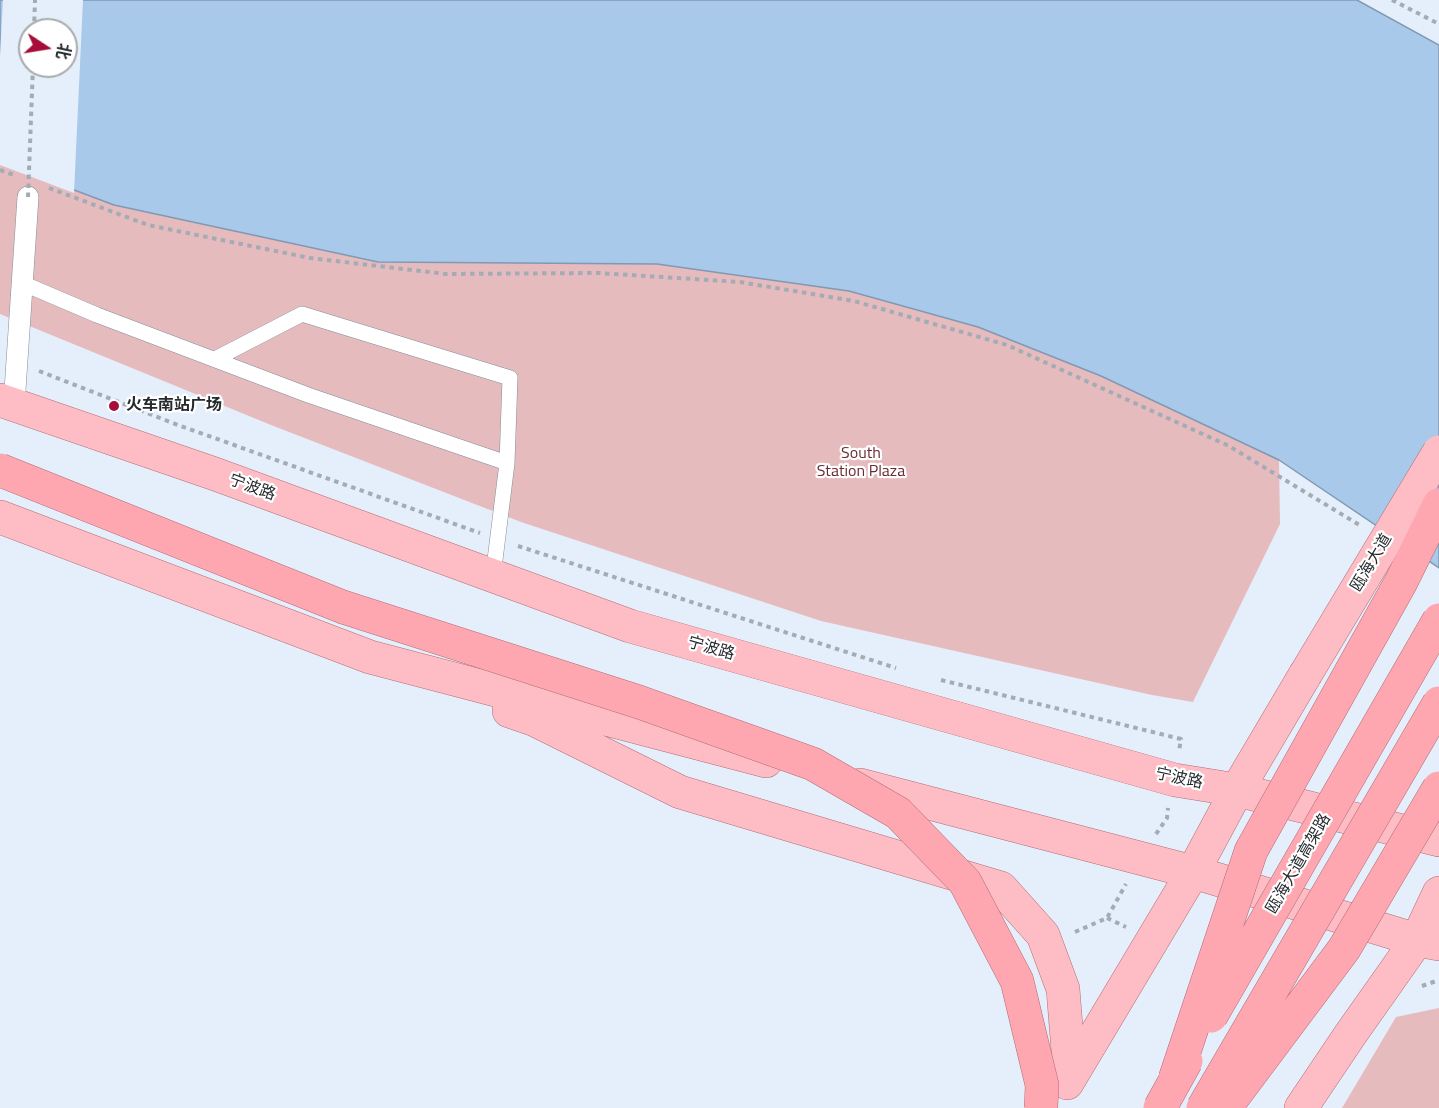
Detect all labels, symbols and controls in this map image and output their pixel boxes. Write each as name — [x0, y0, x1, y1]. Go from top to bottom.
north arrow — [18, 18, 78, 78]
text: 北 — [50, 41, 77, 62]
place label: 火车南站广场 — [126, 396, 222, 416]
marker: 火车南站广场 — [107, 399, 121, 413]
park label: South Station Plaza — [817, 444, 905, 482]
street label: 宁波路 — [226, 471, 278, 505]
street label: 瓯海大道 — [1347, 531, 1397, 595]
street label: 宁波路 — [685, 633, 737, 665]
street label: 宁波路 — [1154, 765, 1204, 793]
street label: 瓯海大道高架路 — [1263, 811, 1335, 917]

